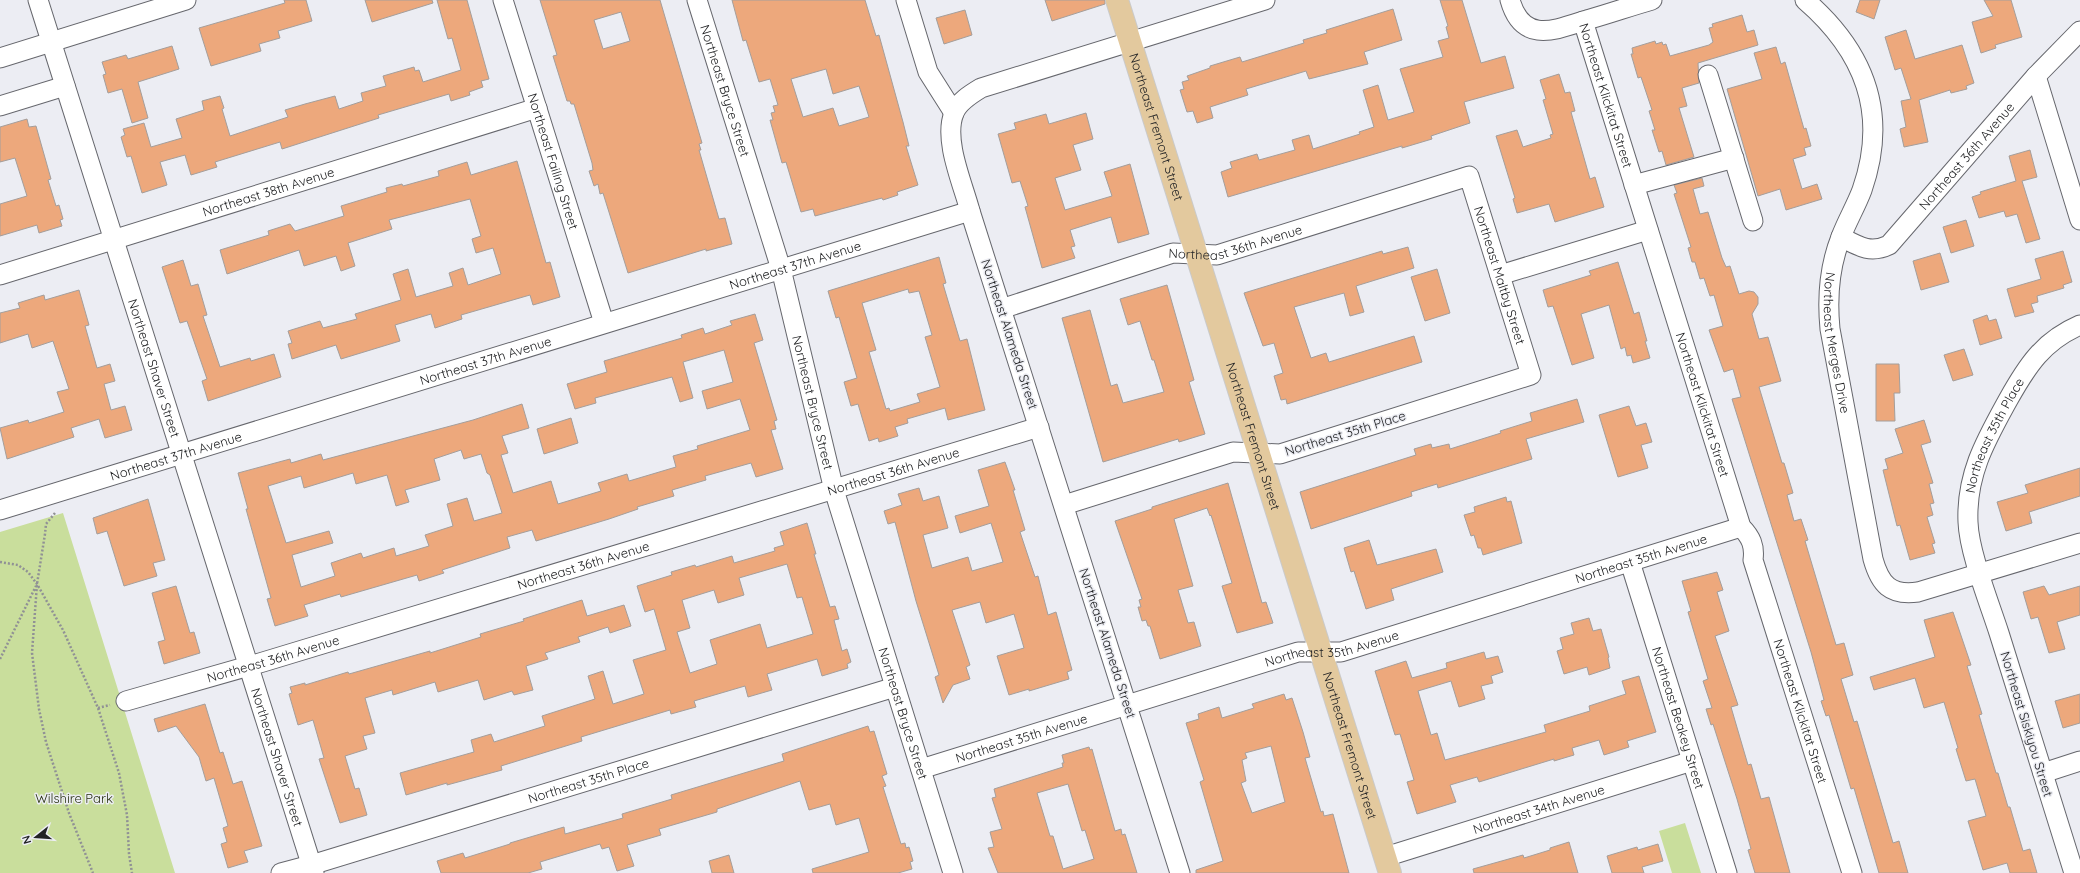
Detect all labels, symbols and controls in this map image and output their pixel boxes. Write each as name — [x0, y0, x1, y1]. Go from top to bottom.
street label: Northeast Klickitat Street — [1576, 21, 1636, 170]
street label: Northeast Bryce Street — [697, 23, 753, 159]
street label: Northeast Fremont Street — [1126, 51, 1187, 203]
street label: Northeast Failing Street — [525, 91, 582, 231]
street label: Northeast 36th Avenue — [1915, 99, 2017, 213]
street label: Northeast 38th Avenue — [200, 164, 336, 220]
street label: Northeast Maltby Street — [1471, 204, 1529, 346]
street label: Northeast 36th Avenue — [1168, 221, 1304, 263]
street label: Northeast 37th Avenue — [727, 237, 863, 293]
street label: Northeast Alameda Street — [978, 257, 1042, 411]
street label: Northeast Merges Drive — [1821, 271, 1854, 415]
street label: Northeast Shaver Street — [125, 297, 184, 439]
street label: Northeast Klickitat Street — [1673, 330, 1733, 479]
street label: Northeast 37th Avenue — [418, 333, 553, 388]
street label: Northeast Bryce Street — [789, 334, 837, 471]
street label: Northeast Fremont Street — [1223, 360, 1284, 512]
street label: Northeast 35th Place — [1962, 375, 2027, 494]
street label: Northeast 35th Place — [1283, 407, 1407, 459]
street label: Northeast 37th Avenue — [108, 428, 244, 484]
street label: Northeast 36th Avenue — [825, 444, 961, 499]
street label: Northeast 35th Avenue — [1573, 530, 1709, 586]
street label: Northeast 36th Avenue — [515, 537, 651, 593]
street label: Northeast Alameda Street — [1076, 566, 1140, 720]
street label: Northeast 35th Avenue — [1263, 626, 1401, 670]
street label: Northeast 36th Avenue — [205, 631, 341, 686]
street label: Northeast Klickitat Street — [1770, 637, 1831, 785]
street label: Northeast Bryce Street — [875, 645, 931, 781]
street label: Northeast Beakey Street — [1649, 645, 1708, 791]
street label: Northeast Siskiyou Street — [1997, 649, 2057, 799]
street label: Northeast Fremont Street — [1320, 670, 1381, 821]
street label: Northeast Shaver Street — [248, 686, 307, 828]
street label: Northeast 35th Avenue — [953, 710, 1089, 766]
street label: Northeast 35th Place — [526, 755, 651, 806]
street label: Northeast 34th Avenue — [1471, 781, 1606, 837]
park label: Wilshire Park — [35, 790, 113, 806]
north arrow — [16, 817, 56, 857]
text: N — [19, 834, 34, 846]

